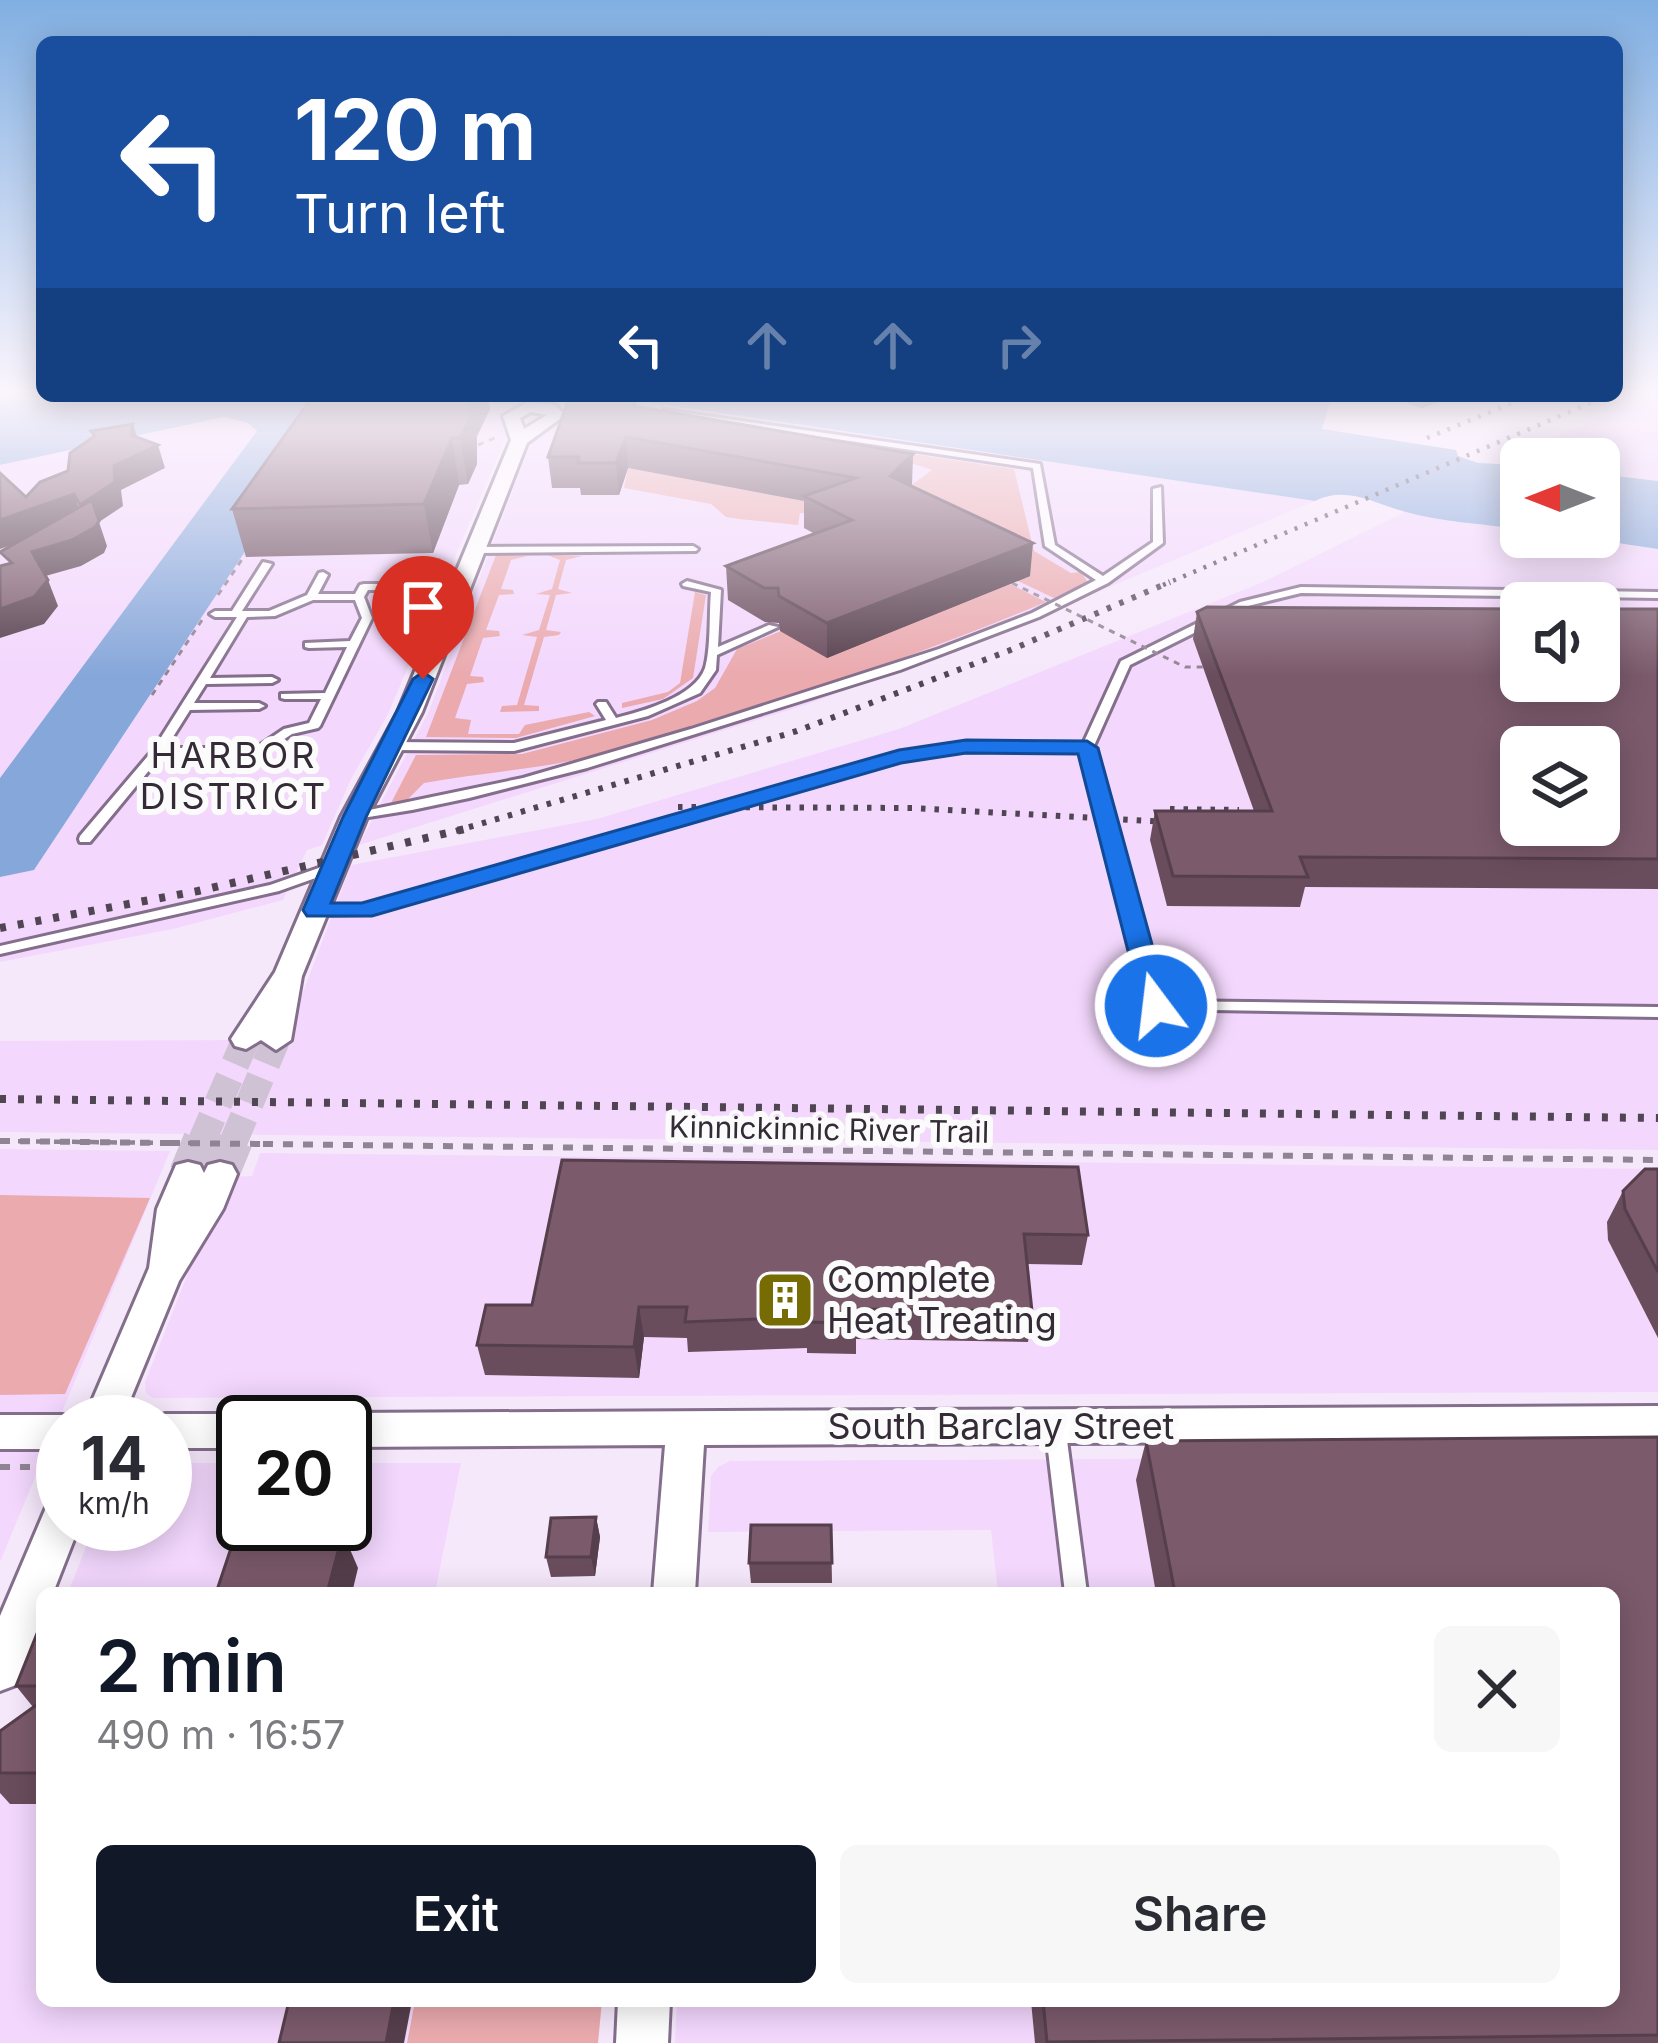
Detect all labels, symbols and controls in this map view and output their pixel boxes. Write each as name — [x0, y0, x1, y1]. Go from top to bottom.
text: 120 m — [294, 79, 536, 180]
icon: left — [96, 84, 252, 240]
text: Turn left — [294, 181, 505, 246]
icon: left — [608, 312, 674, 378]
icon: ahead — [734, 312, 800, 378]
icon: ahead — [860, 312, 926, 378]
icon: right — [986, 312, 1052, 378]
north arrow — [1500, 438, 1620, 558]
map controls — [1500, 438, 1620, 846]
pin — [372, 556, 474, 679]
icon: arrive — [390, 574, 456, 640]
button: sound — [1500, 582, 1620, 702]
button: layers — [1500, 726, 1620, 846]
district label: HARBOR DISTRICT — [140, 733, 328, 818]
position arrow — [1093, 943, 1219, 1069]
street label: Kinnickinnic River Trail — [669, 1108, 989, 1150]
place label: Complete Heat Treating — [827, 1257, 1057, 1342]
building icon: Complete Heat Treating — [754, 1269, 816, 1331]
speed limit sign: 20 — [216, 1395, 372, 1551]
street label: South Barclay Street — [828, 1404, 1175, 1448]
text: 14 — [81, 1422, 147, 1494]
text: km/h — [78, 1485, 150, 1521]
text: 2 min — [96, 1622, 287, 1709]
button: close — [1434, 1626, 1560, 1752]
text: 490 m · 16:57 — [96, 1711, 345, 1758]
button: Exit — [96, 1845, 816, 1983]
button: Share — [840, 1845, 1560, 1983]

